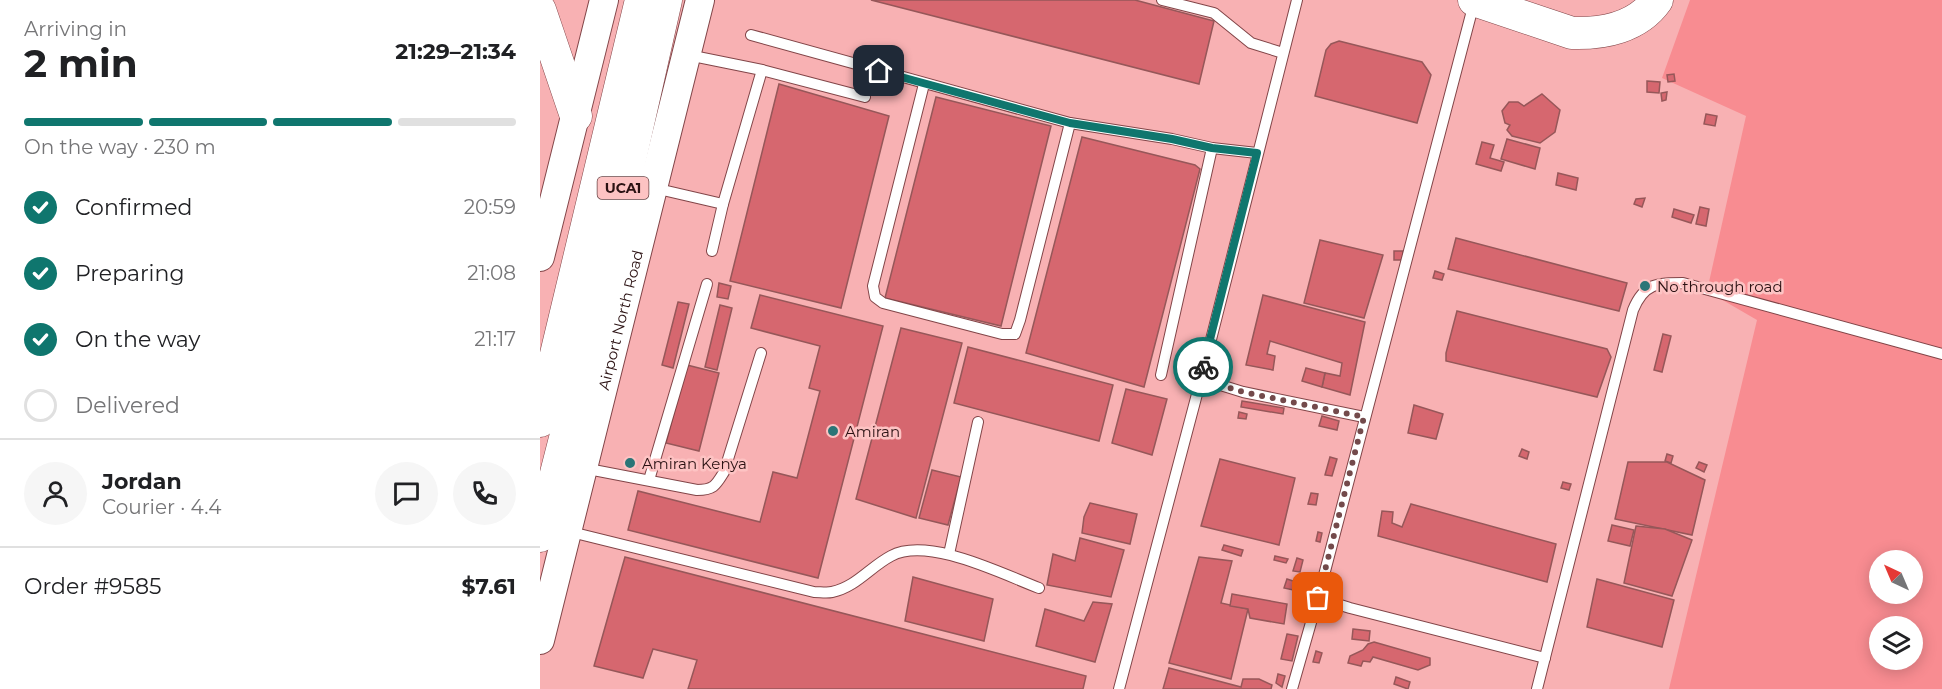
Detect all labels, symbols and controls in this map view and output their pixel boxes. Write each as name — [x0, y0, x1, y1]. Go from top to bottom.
text: Arriving in — [24, 17, 127, 41]
text: 21:29–21:34 — [395, 38, 516, 65]
text: 2 min — [24, 39, 138, 87]
pin — [853, 45, 904, 96]
icon: home — [862, 54, 895, 87]
text: On the way · 230 m — [24, 135, 216, 159]
road number: UCA1 — [598, 177, 649, 199]
icon: check — [24, 191, 57, 224]
text: Confirmed — [75, 194, 192, 221]
text: 20:59 — [464, 195, 516, 219]
street label: Airport North Road — [593, 248, 647, 392]
icon: check — [24, 257, 57, 290]
text: Preparing — [75, 260, 184, 287]
text: 21:08 — [467, 261, 516, 285]
place label: No through road — [1657, 277, 1783, 296]
marker: No through road — [1638, 279, 1652, 293]
icon: check — [24, 323, 57, 356]
text: On the way — [75, 326, 200, 353]
text: 21:17 — [474, 327, 516, 351]
courier — [1173, 337, 1233, 397]
icon: bike — [1187, 351, 1220, 384]
text: Delivered — [75, 392, 180, 419]
place label: Amiran — [845, 422, 900, 441]
marker: Amiran — [826, 424, 840, 438]
place label: Amiran Kenya — [642, 454, 747, 473]
marker: Amiran Kenya — [623, 456, 637, 470]
button: person — [24, 462, 87, 525]
button: chat — [375, 462, 438, 525]
button: phone — [453, 462, 516, 525]
text: Jordan — [102, 468, 182, 495]
text: Courier · 4.4 — [102, 495, 221, 519]
north arrow — [1869, 550, 1923, 604]
map controls — [1869, 550, 1923, 670]
pin — [1292, 572, 1343, 623]
text: Order #9585 — [24, 573, 161, 600]
text: $7.61 — [462, 573, 516, 600]
icon: bag — [1301, 581, 1334, 614]
button: layers — [1869, 616, 1923, 670]

